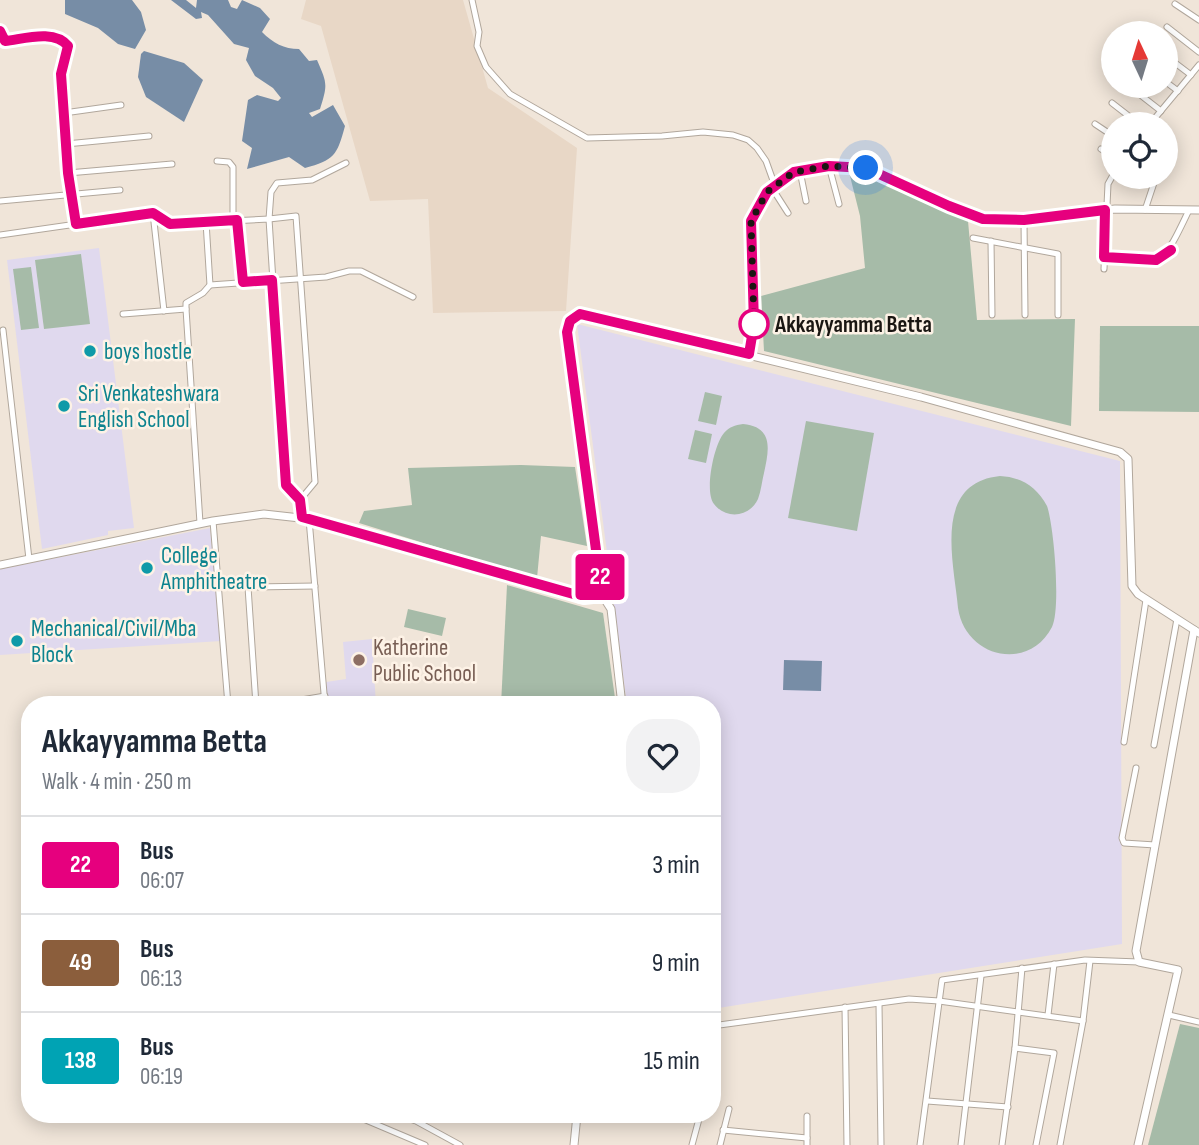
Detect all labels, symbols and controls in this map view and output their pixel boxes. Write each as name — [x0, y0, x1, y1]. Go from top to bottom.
north arrow — [1101, 21, 1178, 98]
map controls — [1101, 21, 1178, 189]
button: locate — [1101, 112, 1178, 189]
your location — [848, 150, 883, 185]
marker: Akkayyamma Betta — [739, 309, 769, 339]
place label: Akkayyamma Betta — [774, 311, 932, 339]
place label: boys hostle — [104, 338, 192, 366]
marker: boys hostle — [82, 343, 98, 359]
place label: Sri Venkateshwara English School — [78, 380, 219, 434]
marker: Sri Venkateshwara English School — [56, 398, 72, 414]
place label: College Amphitheatre — [160, 542, 267, 596]
line badge: 22 — [568, 554, 632, 600]
marker: College Amphitheatre — [139, 560, 155, 576]
text: 22 — [589, 562, 611, 591]
place label: Mechanical/Civil/Mba Block — [31, 615, 196, 669]
marker: Mechanical/Civil/Mba Block — [9, 633, 25, 649]
place label: Katherine Public School — [373, 634, 476, 688]
marker: Katherine Public School — [351, 652, 367, 668]
button: heart — [626, 719, 700, 793]
text: Akkayyamma Betta — [42, 722, 267, 762]
text: Walk · 4 min · 250 m — [42, 768, 192, 796]
text: Bus — [140, 836, 174, 867]
text: 22 — [70, 850, 91, 879]
text: 3 min — [652, 850, 700, 881]
text: 06:07 — [140, 867, 184, 895]
text: Bus — [140, 934, 174, 965]
text: 49 — [69, 948, 92, 977]
text: 9 min — [652, 948, 700, 979]
text: 06:13 — [140, 965, 182, 993]
text: Bus — [140, 1032, 174, 1063]
text: 138 — [65, 1046, 96, 1075]
text: 15 min — [644, 1046, 700, 1077]
text: 06:19 — [140, 1063, 183, 1091]

